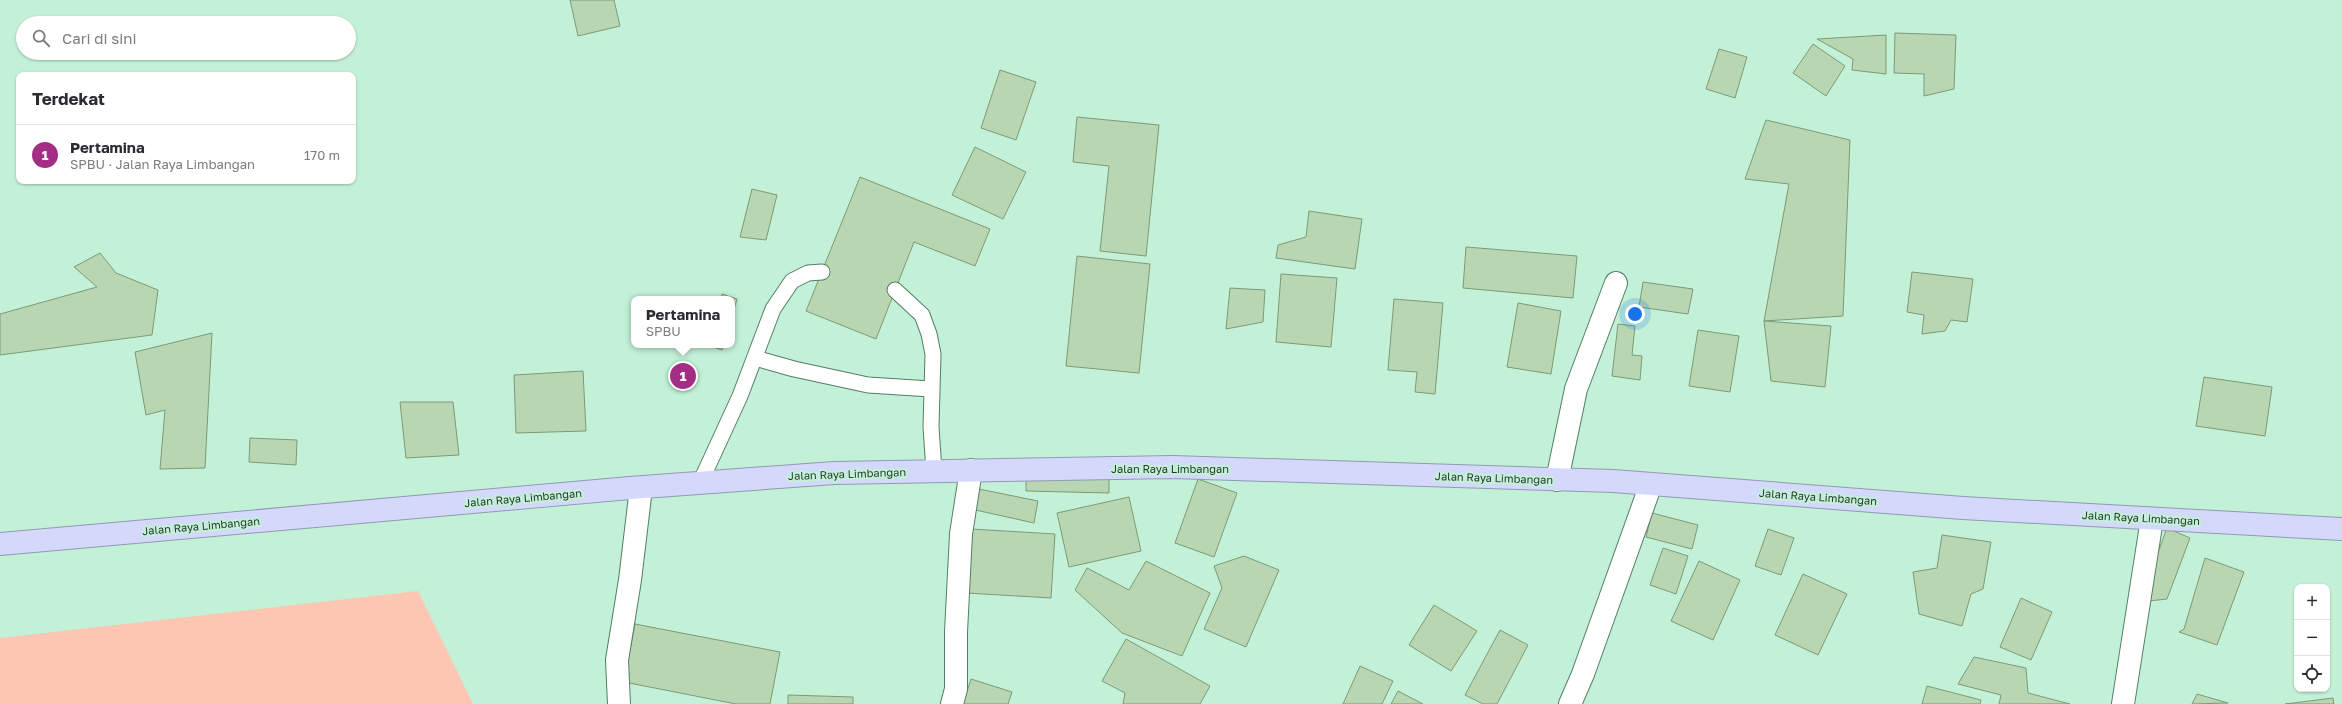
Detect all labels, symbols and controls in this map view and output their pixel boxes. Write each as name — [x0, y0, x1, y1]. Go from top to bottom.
search box — [16, 16, 356, 60]
icon: search — [30, 27, 52, 49]
text: Cari di sini — [62, 29, 137, 47]
text: Terdekat — [32, 88, 105, 109]
text: Pertamina — [70, 138, 145, 156]
text: 1 — [42, 147, 48, 163]
text: 170 m — [304, 147, 340, 163]
text: SPBU · Jalan Raya Limbangan — [70, 156, 255, 172]
popup — [631, 296, 735, 348]
your location — [1625, 304, 1645, 324]
text: Pertamina — [646, 305, 720, 323]
text: SPBU — [646, 323, 681, 339]
pin: 1 — [670, 361, 696, 391]
street label: Jalan Raya Limbangan — [1111, 462, 1229, 475]
street label: Jalan Raya Limbangan — [788, 465, 906, 482]
street label: Jalan Raya Limbangan — [1435, 469, 1553, 486]
street label: Jalan Raya Limbangan — [464, 486, 582, 509]
street label: Jalan Raya Limbangan — [1759, 486, 1877, 507]
street label: Jalan Raya Limbangan — [2082, 508, 2200, 527]
street label: Jalan Raya Limbangan — [142, 514, 260, 537]
map controls — [2294, 584, 2330, 692]
button: + — [2294, 584, 2330, 620]
button: − — [2294, 620, 2330, 656]
button: locate — [2294, 656, 2330, 692]

